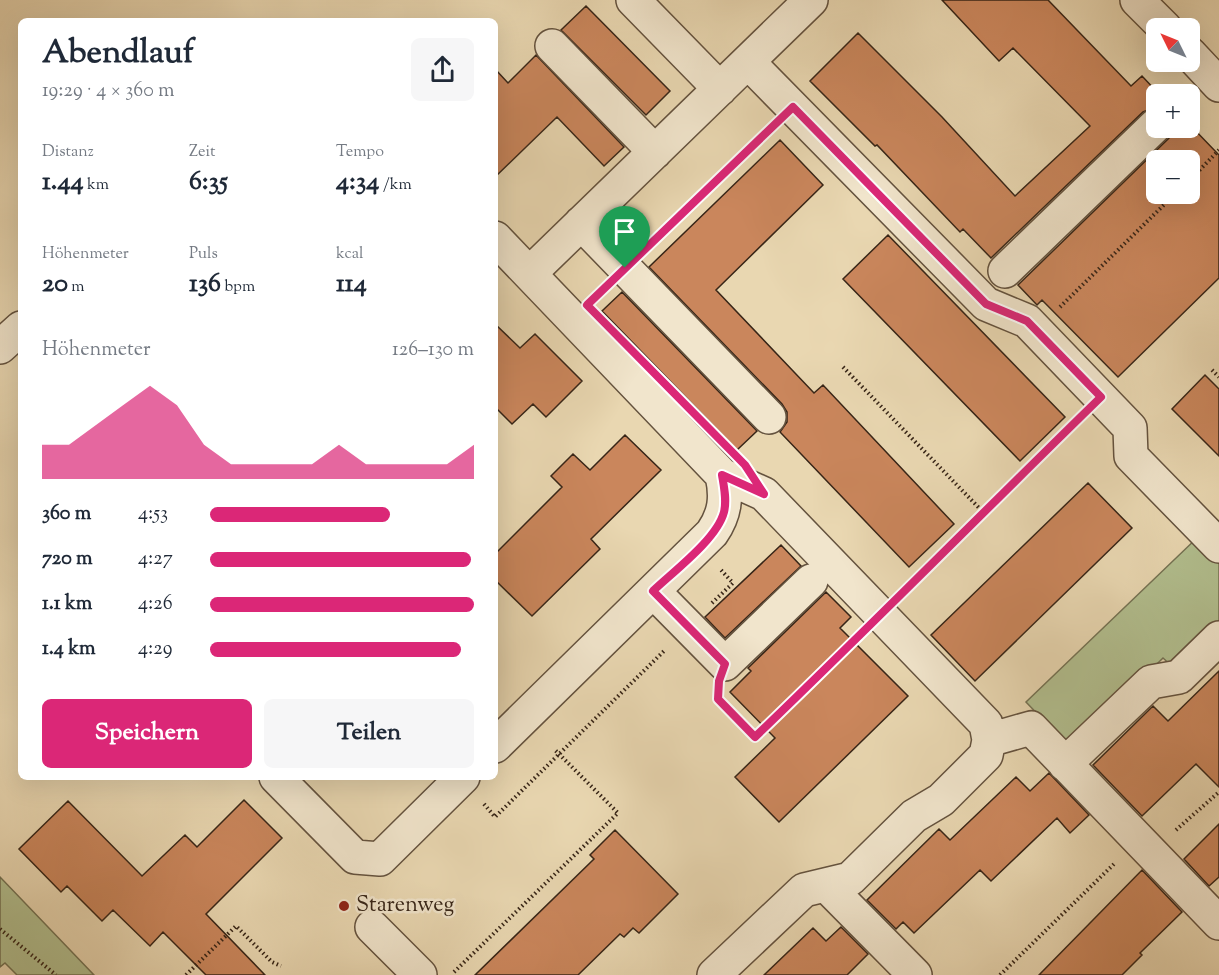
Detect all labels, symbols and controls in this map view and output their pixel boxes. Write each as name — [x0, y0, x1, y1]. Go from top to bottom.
north arrow — [1146, 18, 1200, 72]
map controls — [1146, 18, 1200, 204]
text: Abendlauf — [42, 30, 194, 78]
button: share — [411, 38, 474, 101]
text: 19:29 · 4 × 360 m — [42, 77, 175, 106]
button: + — [1146, 84, 1200, 138]
text: Distanz — [42, 141, 94, 164]
text: Zeit — [189, 141, 215, 164]
text: Tempo — [336, 141, 384, 164]
button: − — [1146, 150, 1200, 204]
text: 1.44 — [42, 164, 84, 201]
text: 6:35 — [189, 164, 228, 201]
text: 4:34 — [336, 164, 379, 201]
text: km — [84, 174, 109, 197]
text: /km — [379, 174, 412, 197]
pin — [599, 206, 650, 268]
icon: arrive — [608, 215, 641, 248]
text: Höhenmeter — [42, 243, 129, 266]
text: Puls — [189, 243, 218, 266]
text: kcal — [336, 243, 364, 266]
text: 20 — [42, 266, 68, 303]
text: 136 — [189, 266, 221, 303]
text: 114 — [336, 266, 367, 303]
text: m — [68, 276, 85, 299]
text: bpm — [221, 276, 255, 299]
text: Höhenmeter — [42, 336, 151, 365]
text: 126–130 m — [392, 336, 474, 365]
text: 360 m — [42, 500, 91, 529]
text: 4:53 — [138, 500, 168, 529]
text: 720 m — [42, 545, 93, 574]
text: 4:27 — [138, 545, 173, 574]
text: 1.1 km — [42, 590, 92, 619]
text: 4:26 — [138, 590, 173, 619]
text: 1.4 km — [42, 635, 96, 664]
text: 4:29 — [138, 635, 172, 664]
button: Speichern — [42, 699, 252, 768]
button: Teilen — [264, 699, 474, 768]
place label: Starenweg — [356, 890, 454, 922]
marker: Starenweg — [337, 899, 351, 913]

